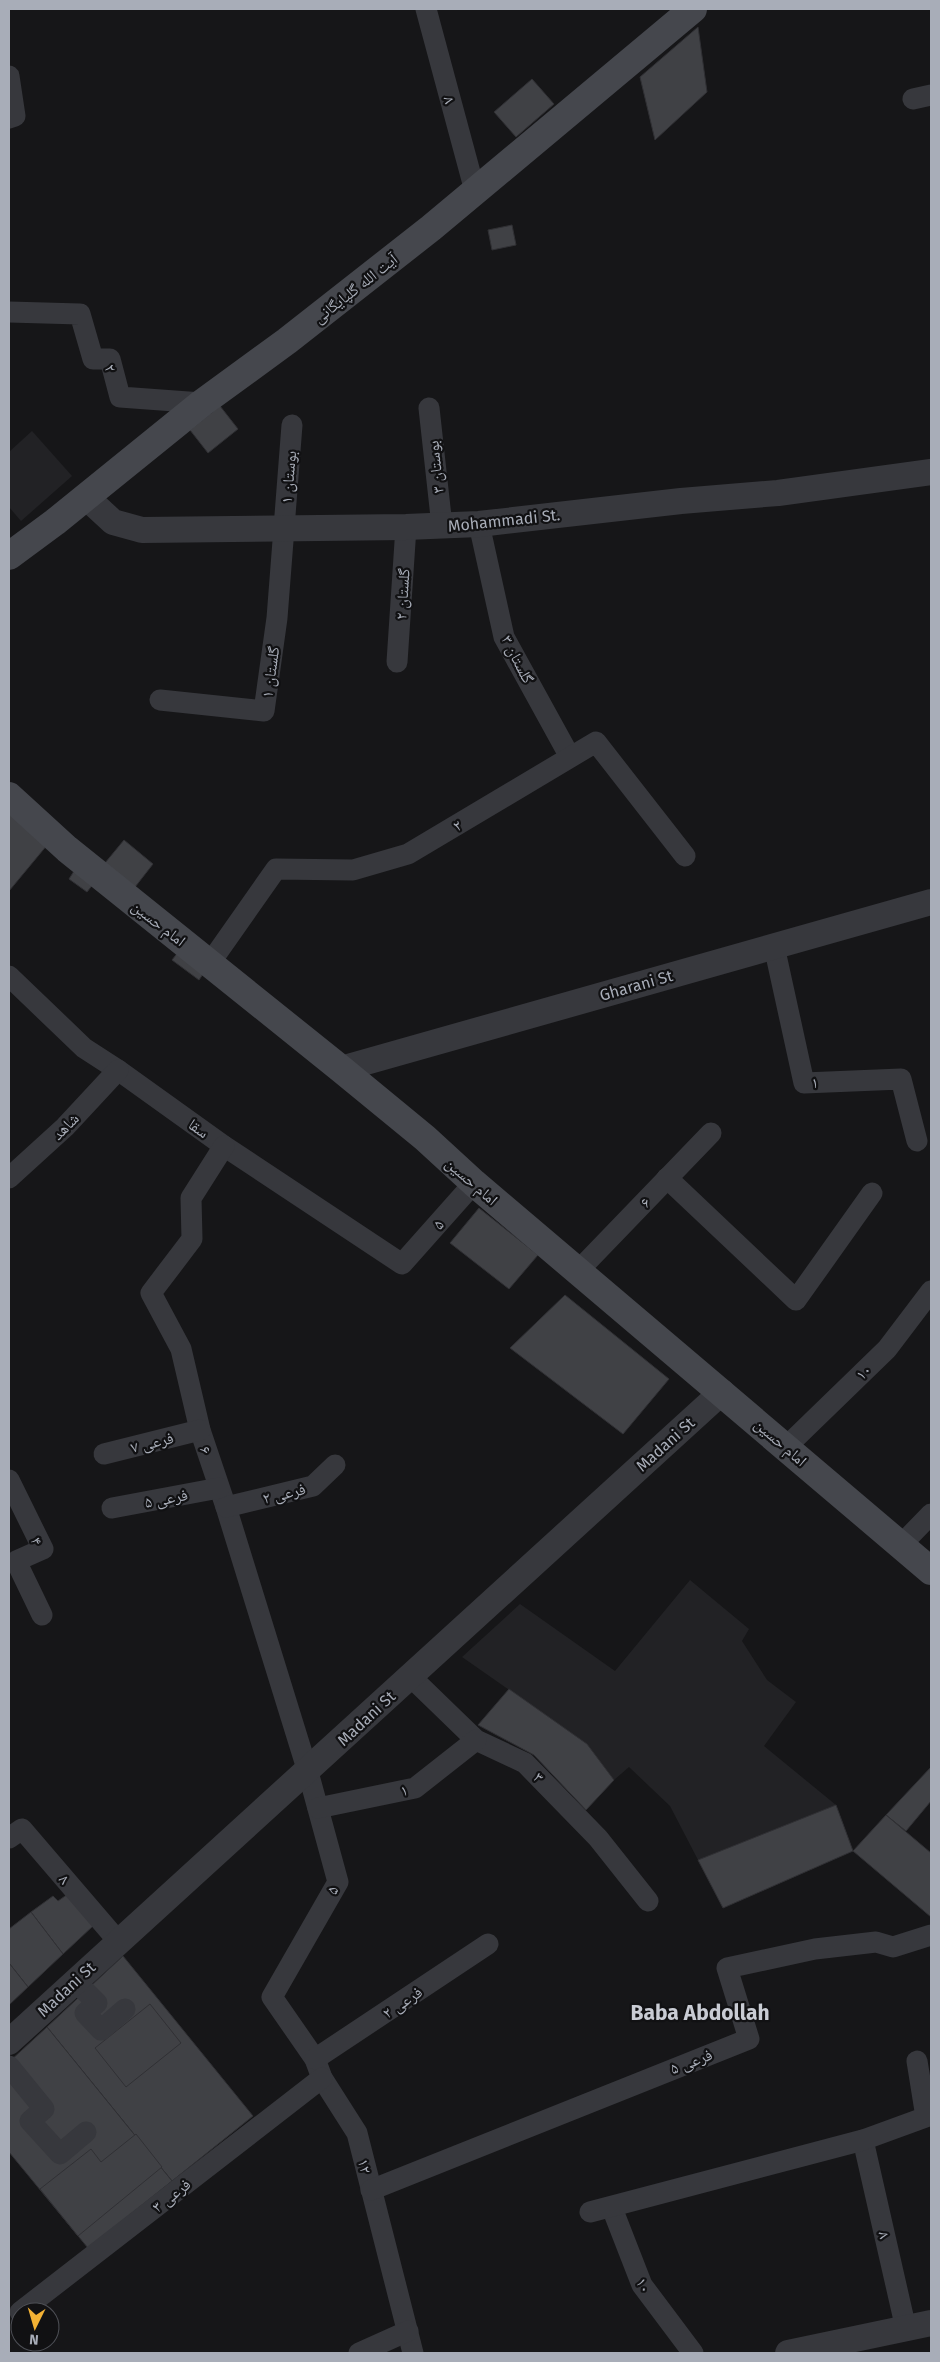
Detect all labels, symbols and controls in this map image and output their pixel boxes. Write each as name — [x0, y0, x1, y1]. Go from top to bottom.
street label: ۸ — [439, 94, 460, 106]
street label: آیت الله گلپایگانی — [309, 249, 403, 328]
street label: ۲ — [100, 361, 121, 375]
street label: بوستان ۳ — [423, 439, 449, 494]
street label: بوستان ۱ — [277, 450, 301, 504]
street label: Mohammadi St. — [447, 505, 561, 536]
street label: گلستان ۲ — [391, 567, 415, 621]
street label: گلستان ۳ — [496, 632, 538, 687]
street label: گلستان ۱ — [257, 645, 285, 699]
street label: ۲ — [449, 815, 465, 835]
street label: امام حسین — [127, 896, 189, 951]
street label: Gharani St — [597, 966, 675, 1005]
street label: ۱ — [811, 1073, 819, 1092]
street label: شاهد — [48, 1109, 83, 1144]
street label: سقا — [185, 1115, 213, 1142]
street label: امام حسین — [441, 1154, 502, 1210]
street label: ۶ — [636, 1193, 655, 1212]
street label: ۵ — [429, 1215, 448, 1233]
street label: ۱۰ — [852, 1361, 875, 1384]
street label: Madani St — [632, 1413, 699, 1476]
street label: امام حسین — [750, 1415, 811, 1471]
street label: فرعی ۷ — [129, 1428, 176, 1458]
street label: ۶ — [195, 1444, 216, 1457]
street label: فرعی ۲ — [261, 1479, 308, 1509]
street label: فرعی ۵ — [143, 1485, 190, 1513]
street label: ۴ — [26, 1535, 47, 1547]
street label: Madani St — [334, 1687, 399, 1750]
street label: ۳ — [529, 1768, 548, 1787]
street label: ۱ — [399, 1780, 410, 1801]
street label: ۸ — [55, 1870, 74, 1888]
street label: ۵ — [322, 1883, 343, 1898]
street label: Madani St — [34, 1958, 99, 2021]
street label: فرعی ۲ — [379, 1982, 426, 2023]
district label: Baba Abdollah — [630, 2000, 770, 2026]
street label: فرعی ۵ — [667, 2045, 715, 2079]
street label: ۱۲ — [354, 2157, 375, 2175]
street label: فرعی ۳ — [148, 2174, 195, 2217]
street label: ۸ — [874, 2229, 895, 2241]
street label: ۱۰ — [632, 2274, 655, 2296]
north arrow — [10, 2302, 60, 2352]
text: N — [29, 2331, 39, 2348]

